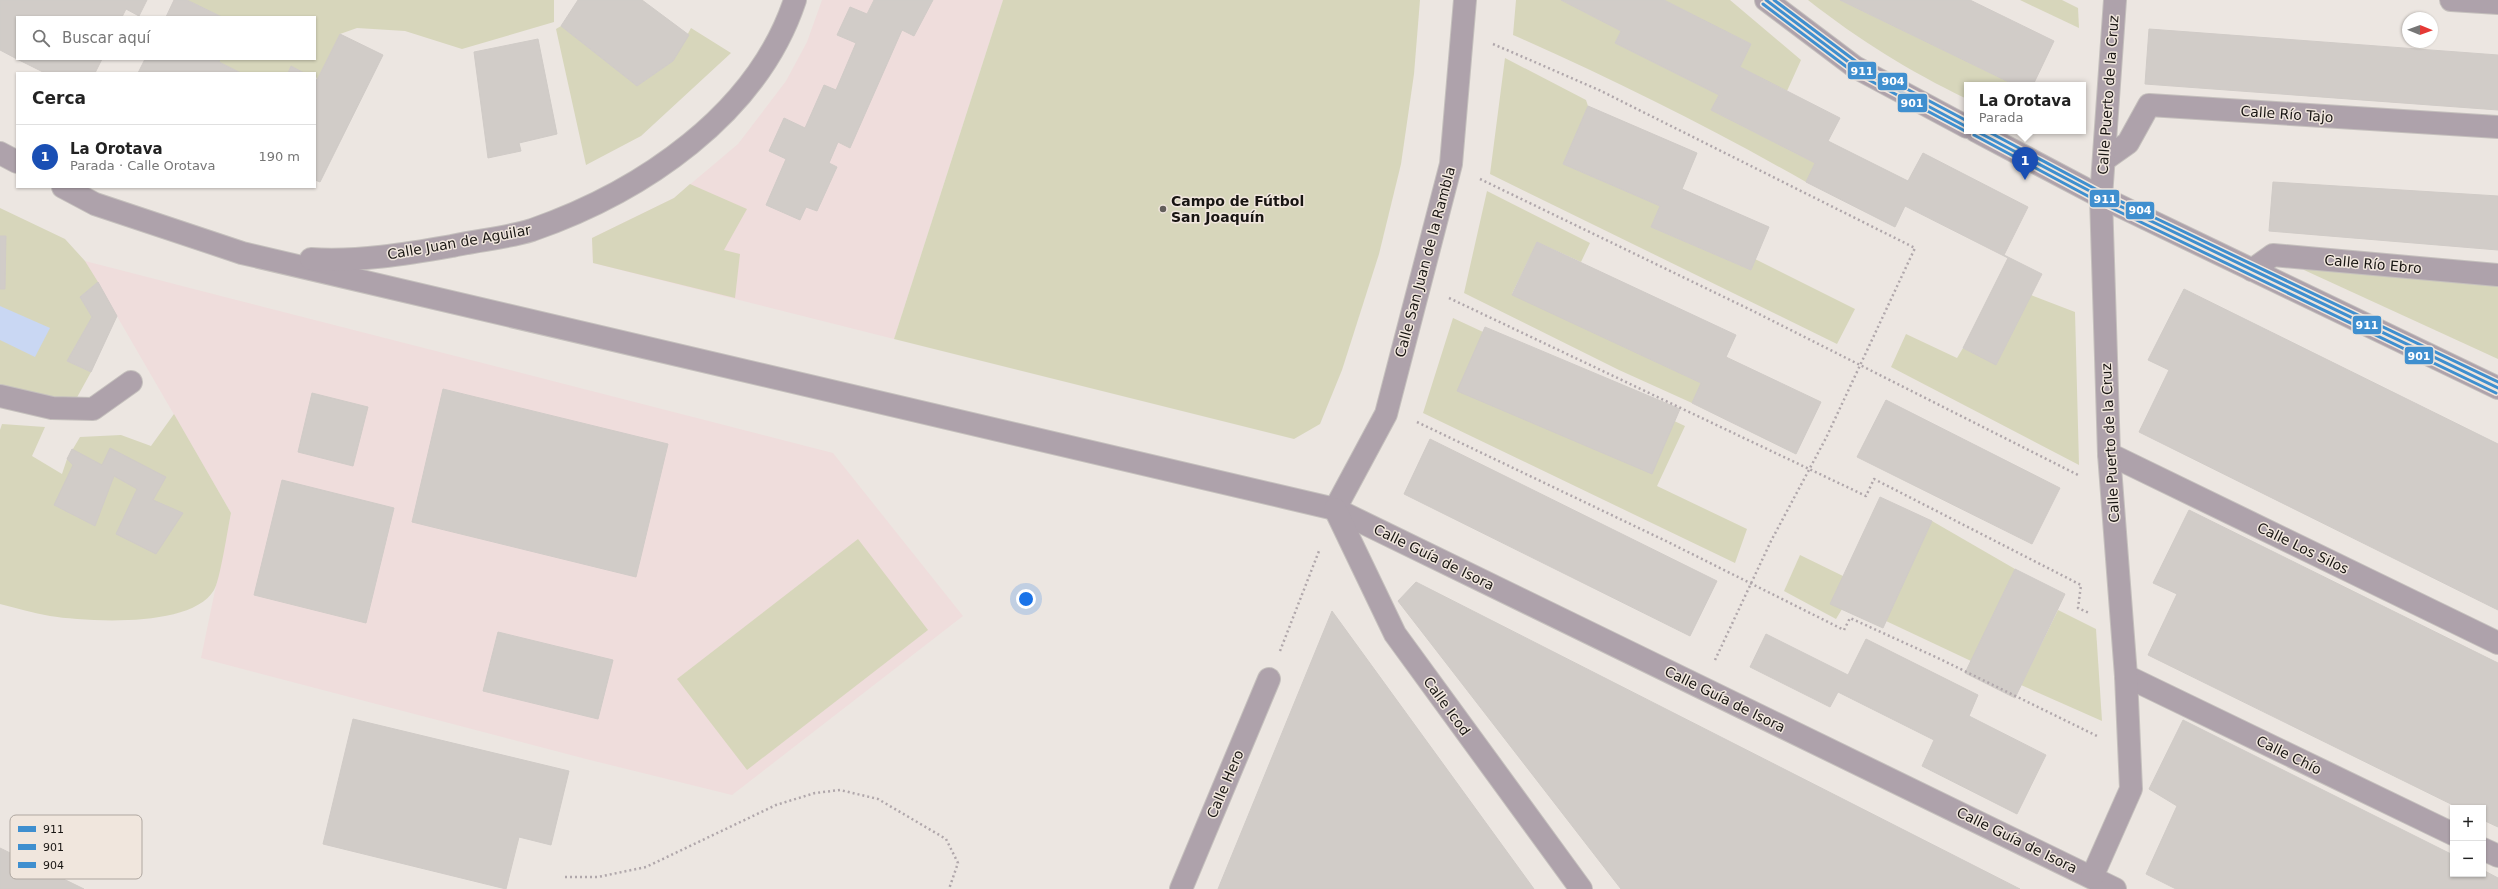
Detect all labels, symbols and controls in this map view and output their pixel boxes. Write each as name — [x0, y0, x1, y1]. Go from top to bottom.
north arrow — [2402, 12, 2438, 48]
street label: Calle Puerto de la Cruz — [2094, 15, 2122, 175]
search box — [16, 16, 316, 60]
icon: search — [30, 27, 52, 49]
text: Buscar aquí — [62, 29, 150, 47]
line badge: 911 — [1847, 61, 1877, 80]
text: 911 — [1851, 65, 1873, 78]
line badge: 904 — [1877, 72, 1908, 91]
text: 904 — [1882, 75, 1905, 88]
popup — [1964, 82, 2086, 134]
text: Cerca — [32, 88, 86, 108]
text: La Orotava — [1979, 92, 2071, 110]
line badge: 901 — [1897, 93, 1928, 113]
text: 901 — [1901, 97, 1923, 110]
street label: Calle Río Tajo — [2240, 103, 2334, 125]
text: Parada — [1979, 110, 2023, 125]
text: La Orotava — [70, 140, 163, 158]
pin: 1 — [2012, 147, 2038, 180]
text: 1 — [40, 149, 50, 164]
text: 190 m — [258, 149, 300, 164]
text: Parada · Calle Orotava — [70, 158, 216, 173]
street label: Calle San Juan de la Rambla — [1392, 165, 1458, 359]
line badge: 911 — [2089, 189, 2120, 208]
place label: Campo de Fútbol San Joaquín — [1171, 193, 1304, 225]
text: 911 — [2094, 193, 2116, 206]
line badge: 904 — [2125, 201, 2155, 220]
marker: Campo de Fútbol San Joaquín — [1158, 204, 1168, 214]
text: 904 — [2129, 204, 2152, 217]
street label: Calle Juan de Aguilar — [386, 221, 532, 263]
street label: Calle Río Ebro — [2324, 252, 2422, 276]
line badge: 911 — [2352, 315, 2382, 335]
text: 911 — [2356, 319, 2378, 332]
line badge: 901 — [2404, 346, 2434, 365]
text: 901 — [2408, 350, 2430, 363]
street label: Calle Puerto de la Cruz — [2098, 363, 2122, 523]
street label: Calle Los Silos — [2255, 519, 2351, 577]
street label: Calle Guía de Isora — [1371, 521, 1497, 593]
your location — [1016, 589, 1036, 609]
street label: Calle Guía de Isora — [1662, 663, 1788, 735]
street label: Calle Icod — [1420, 674, 1474, 738]
street label: Calle Chío — [2254, 732, 2324, 778]
street label: Calle Hero — [1203, 748, 1247, 820]
street label: Calle Guía de Isora — [1954, 804, 2080, 876]
map controls — [2450, 805, 2486, 877]
button: + — [2450, 805, 2486, 841]
legend — [10, 815, 142, 879]
text: 911 — [43, 823, 64, 836]
text: 901 — [43, 841, 64, 854]
button: − — [2450, 841, 2486, 877]
text: 904 — [43, 859, 64, 872]

